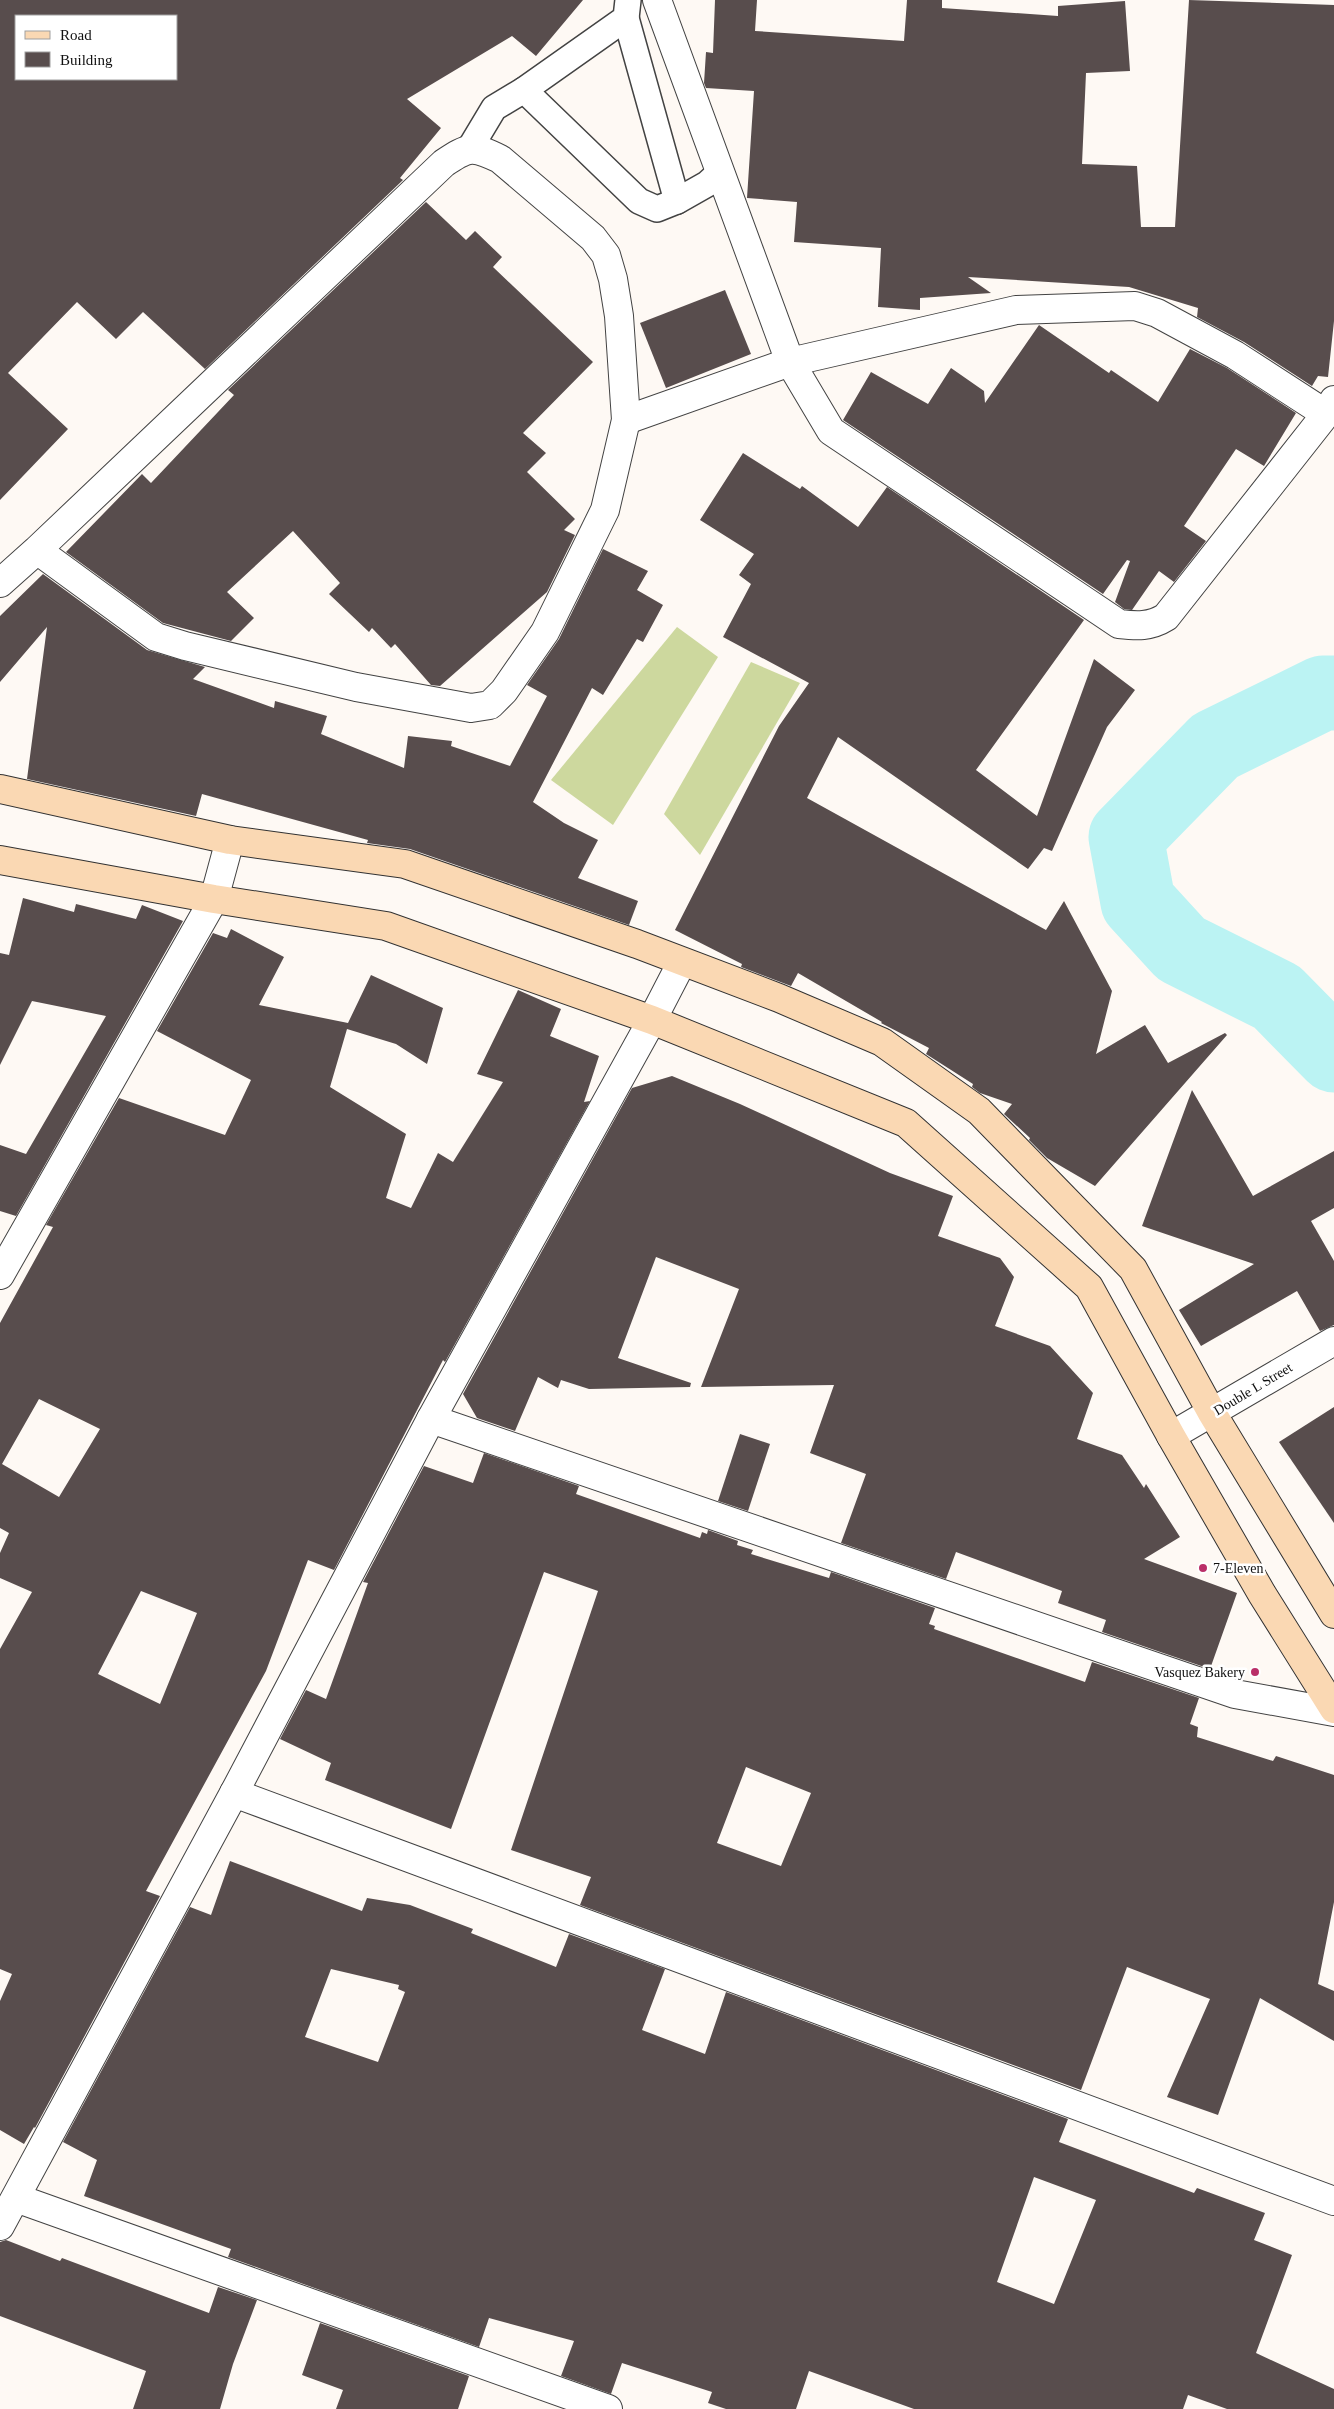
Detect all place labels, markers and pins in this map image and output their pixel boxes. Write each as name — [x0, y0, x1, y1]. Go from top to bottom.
place label: 7-Eleven — [1213, 1561, 1264, 1576]
marker: 7-Eleven — [1197, 1562, 1209, 1574]
place label: Vasquez Bakery — [1154, 1665, 1245, 1680]
marker: Vasquez Bakery — [1249, 1666, 1261, 1678]

